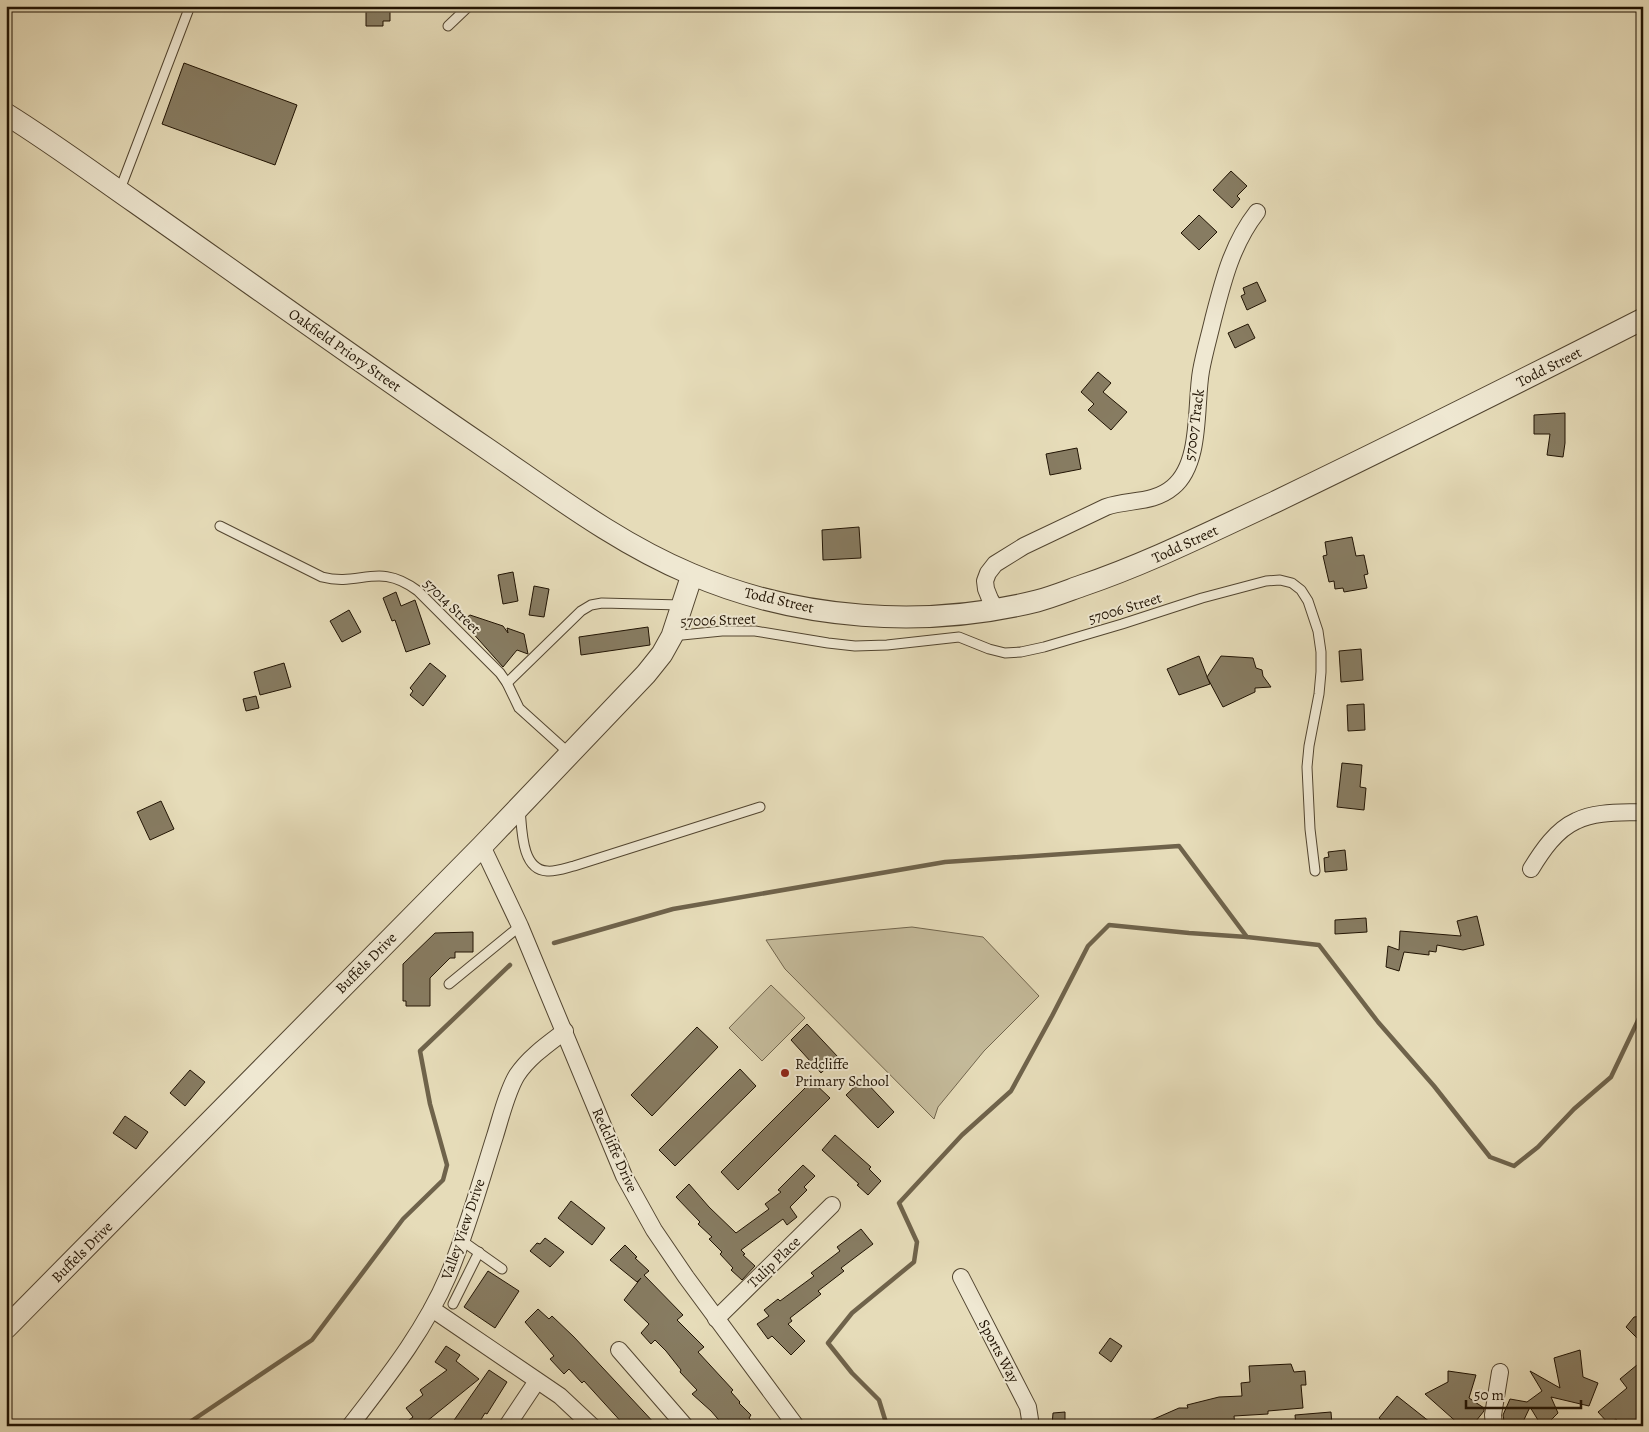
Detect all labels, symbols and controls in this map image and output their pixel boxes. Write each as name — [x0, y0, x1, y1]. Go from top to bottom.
street label: Oakfield Priory Street — [285, 304, 405, 396]
street label: Todd Street — [1513, 342, 1585, 392]
street label: 57007 Track — [1179, 387, 1209, 462]
street label: Todd Street — [1149, 520, 1221, 568]
street label: 57014 Street — [419, 574, 485, 638]
street label: Todd Street — [742, 582, 816, 618]
street label: 57006 Street — [1086, 587, 1164, 629]
street label: 57006 Street — [680, 609, 756, 631]
street label: Buffels Drive — [331, 928, 401, 998]
place label: Redcliffe Primary School — [795, 1054, 889, 1091]
marker: Redcliffe Primary School — [779, 1067, 791, 1079]
street label: Redcliffe Drive — [588, 1105, 643, 1196]
street label: Valley View Drive — [436, 1176, 490, 1283]
street label: Buffels Drive — [47, 1217, 117, 1287]
street label: Tulip Place — [743, 1232, 805, 1292]
street label: Sports Way — [974, 1316, 1024, 1387]
scale bar — [1466, 1377, 1582, 1409]
text: 50 m — [1474, 1385, 1504, 1405]

